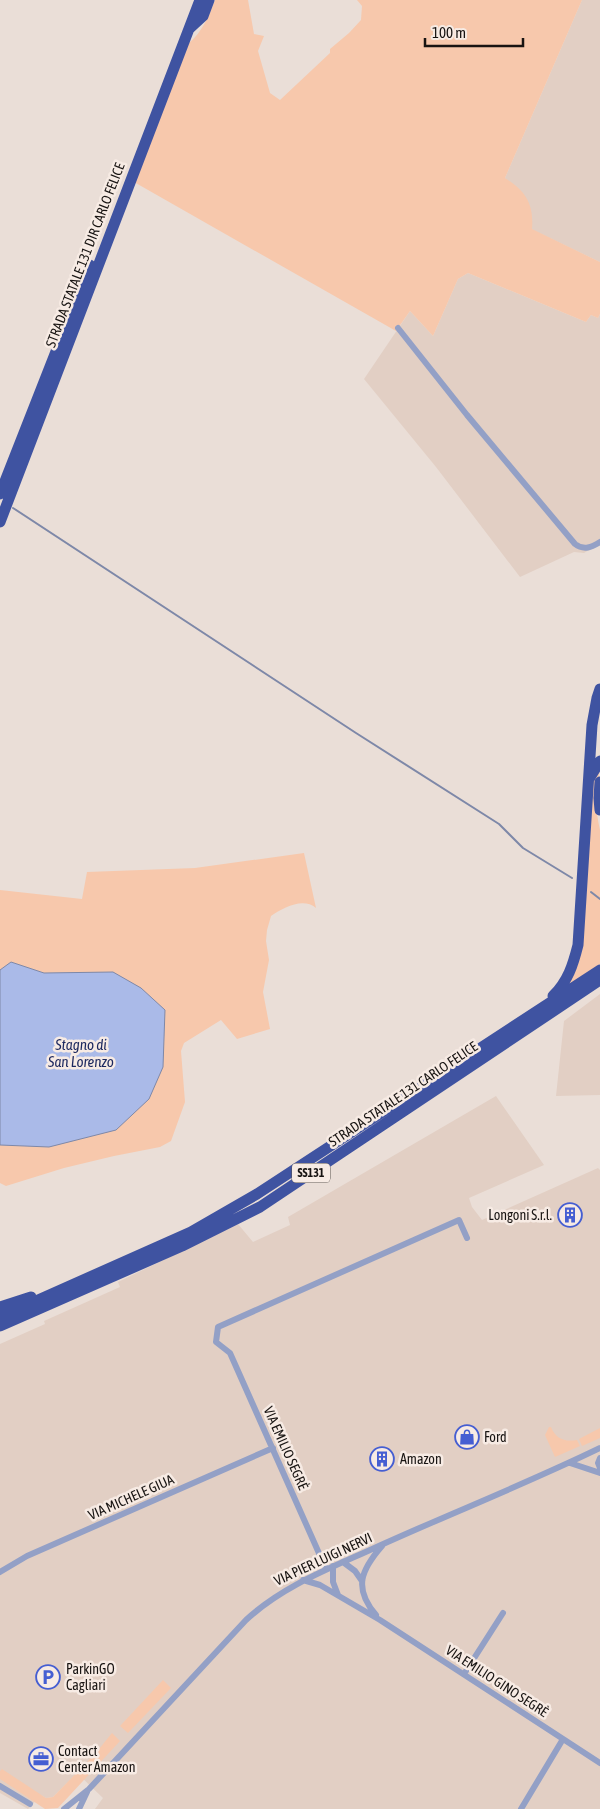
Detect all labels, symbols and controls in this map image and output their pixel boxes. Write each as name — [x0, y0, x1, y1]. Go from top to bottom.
scale bar — [425, 15, 522, 47]
text: 100 m — [432, 24, 466, 41]
street label: STRADA STATALE 131 DIR CARLO FELICE — [42, 160, 128, 349]
water label: Stagno di San Lorenzo — [47, 1036, 114, 1070]
street label: STRADA STATALE 131 CARLO FELICE — [326, 1038, 480, 1150]
road number: SS131 — [292, 1164, 330, 1182]
building icon: Longoni S.r.l. — [557, 1202, 583, 1228]
place label: Longoni S.r.l. — [488, 1207, 552, 1223]
street label: VIA EMILIO SEGRÈ — [261, 1404, 312, 1492]
shop icon: Ford — [454, 1424, 480, 1450]
place label: Ford — [484, 1429, 507, 1445]
building icon: Amazon — [369, 1446, 395, 1472]
place label: Amazon — [400, 1451, 442, 1467]
street label: VIA MICHELE GIUA — [86, 1471, 176, 1523]
street label: VIA PIER LUIGI NERVI — [271, 1529, 375, 1589]
street label: VIA EMILIO GINO SEGRÈ — [443, 1642, 551, 1720]
place label: ParkinGO Cagliari — [66, 1661, 115, 1693]
parking icon: ParkinGO Cagliari — [35, 1664, 61, 1690]
place label: Contact Center Amazon — [58, 1743, 135, 1775]
office icon: Contact Center Amazon — [28, 1746, 54, 1772]

